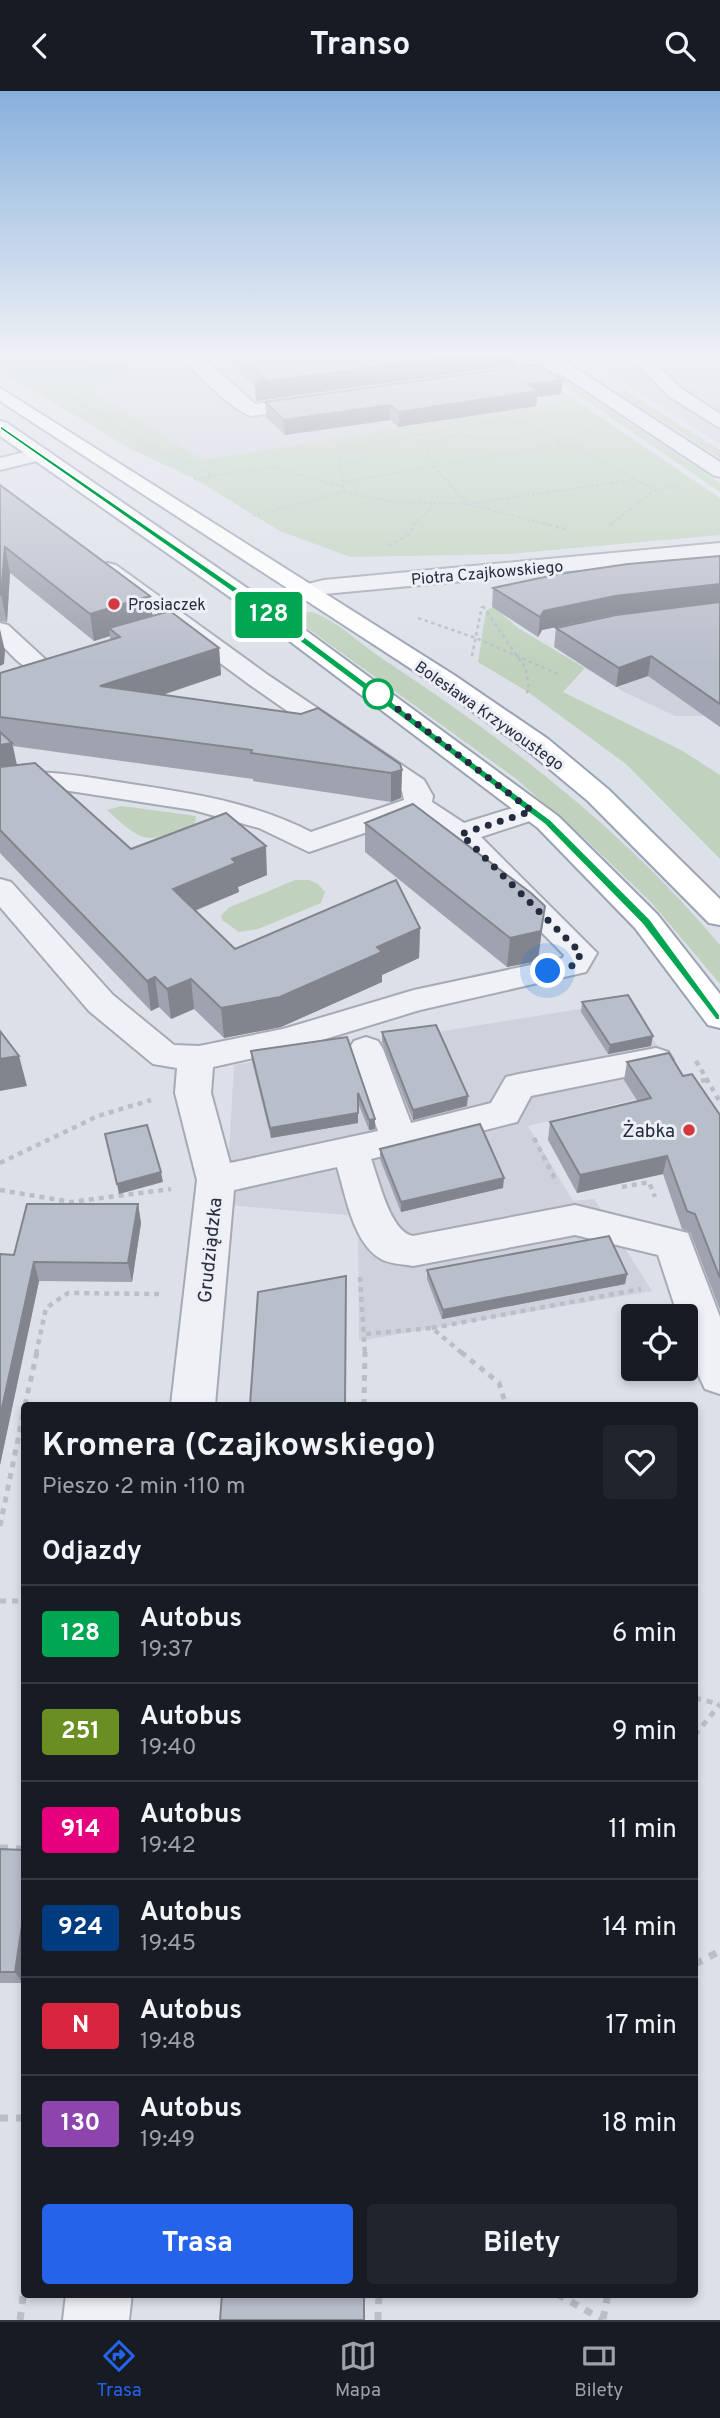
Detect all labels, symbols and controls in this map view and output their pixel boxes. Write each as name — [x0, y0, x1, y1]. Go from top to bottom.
text: Transo — [310, 26, 410, 66]
icon: back — [21, 27, 59, 65]
icon: search — [661, 27, 699, 65]
street label: Piotra Czajkowskiego — [410, 557, 564, 591]
line badge: 128 — [229, 592, 309, 638]
marker: Prosiaczek — [106, 596, 122, 612]
place label: Prosiaczek — [128, 596, 206, 616]
text: 128 — [249, 600, 289, 630]
street label: Bolesława Krzywoustego — [410, 657, 567, 776]
unlabelled marker — [363, 679, 393, 709]
your location — [530, 953, 565, 988]
place label: Żabka — [622, 1119, 675, 1144]
marker: Żabka — [681, 1122, 697, 1138]
street label: Grudziądzka — [194, 1196, 228, 1304]
map controls — [621, 1304, 698, 1381]
button: locate — [621, 1304, 698, 1381]
button: heart — [603, 1425, 677, 1499]
text: Kromera (Czajkowskiego) — [42, 1426, 436, 1468]
text: Pieszo · 2 min · 110 m — [42, 1473, 245, 1502]
text: Odjazdy — [42, 1536, 142, 1569]
text: Autobus — [140, 1603, 242, 1636]
text: 6 min — [612, 1618, 677, 1651]
text: 128 — [61, 1619, 100, 1649]
text: 19:37 — [140, 1636, 193, 1665]
text: Autobus — [140, 1701, 242, 1734]
text: 9 min — [612, 1716, 677, 1749]
text: 251 — [61, 1717, 100, 1747]
text: 19:40 — [140, 1734, 197, 1763]
text: Autobus — [140, 1799, 242, 1832]
text: 11 min — [608, 1814, 677, 1847]
text: 914 — [61, 1815, 100, 1845]
text: 19:42 — [140, 1832, 196, 1861]
text: Autobus — [140, 1897, 242, 1930]
text: 14 min — [602, 1912, 677, 1945]
text: 924 — [58, 1913, 103, 1943]
text: 19:45 — [140, 1930, 196, 1959]
text: Autobus — [140, 1995, 242, 2028]
text: 17 min — [605, 2010, 677, 2043]
text: N — [72, 2011, 89, 2041]
text: 19:48 — [140, 2028, 196, 2057]
text: Autobus — [140, 2093, 242, 2126]
text: 18 min — [602, 2108, 677, 2141]
text: 130 — [61, 2109, 100, 2139]
text: 19:49 — [140, 2126, 195, 2155]
button: Trasa — [42, 2204, 353, 2284]
button: Bilety — [367, 2204, 677, 2284]
tab: Trasa — [97, 2337, 142, 2403]
tab: Mapa — [335, 2337, 381, 2403]
tab: Bilety — [574, 2337, 623, 2403]

